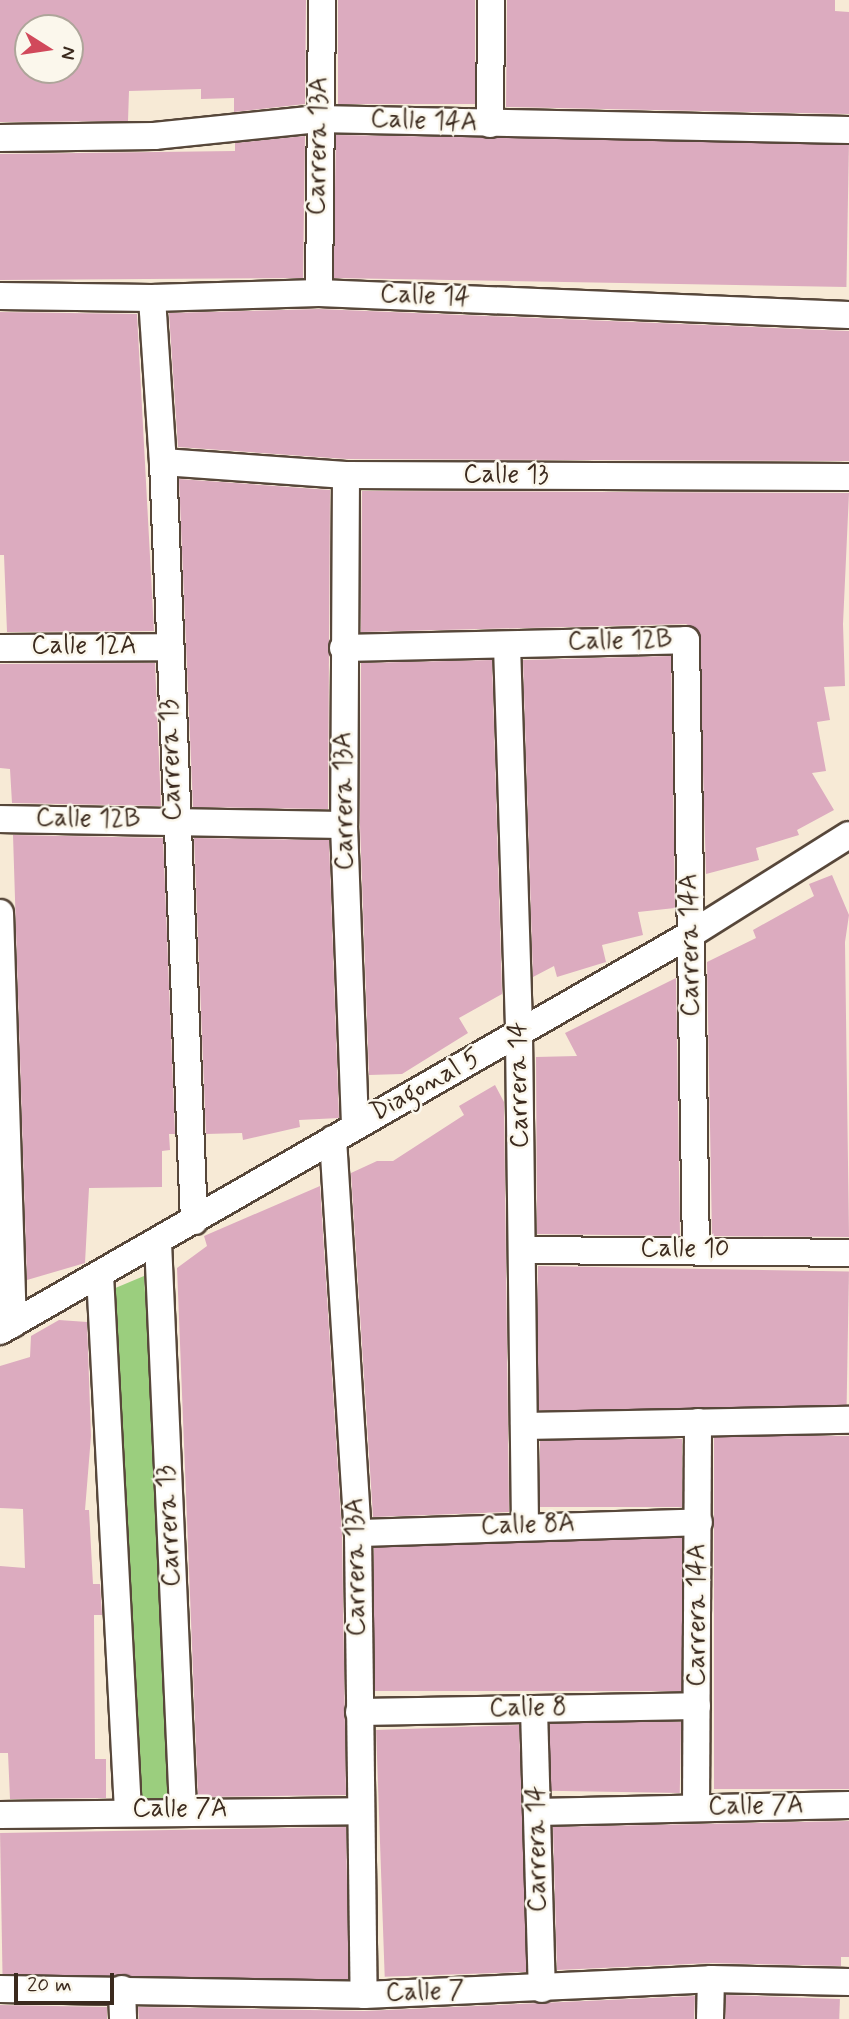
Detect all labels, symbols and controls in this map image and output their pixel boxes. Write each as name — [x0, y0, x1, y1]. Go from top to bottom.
north arrow — [14, 14, 84, 84]
text: N — [55, 44, 82, 62]
street label: Carrera 13A — [302, 76, 336, 216]
street label: Calle 14A — [370, 105, 478, 139]
street label: Calle 14 — [379, 280, 471, 314]
street label: Calle 13 — [463, 460, 549, 492]
street label: Calle 12B — [567, 625, 673, 659]
street label: Calle 12A — [31, 631, 137, 663]
street label: Carrera 13 — [154, 699, 190, 821]
street label: Carrera 13A — [328, 731, 362, 871]
street label: Calle 12B — [35, 803, 141, 837]
street label: Carrera 14A — [674, 873, 708, 1017]
street label: Carrera 14 — [503, 1021, 537, 1149]
street label: Diagonal 5 — [365, 1043, 487, 1129]
street label: Calle 10 — [640, 1234, 730, 1266]
street label: Carrera 13 — [151, 1464, 189, 1588]
street label: Carrera 13A — [340, 1497, 374, 1637]
street label: Calle 8A — [480, 1509, 576, 1543]
street label: Carrera 14A — [682, 1543, 714, 1687]
street label: Calle 8 — [489, 1693, 567, 1725]
street label: Carrera 14 — [521, 1785, 555, 1913]
street label: Calle 7A — [708, 1791, 804, 1823]
street label: Calle 7A — [132, 1794, 228, 1826]
scale bar — [18, 1960, 117, 2004]
text: 20 m — [27, 1971, 72, 1999]
street label: Calle 7 — [385, 1976, 465, 2010]

